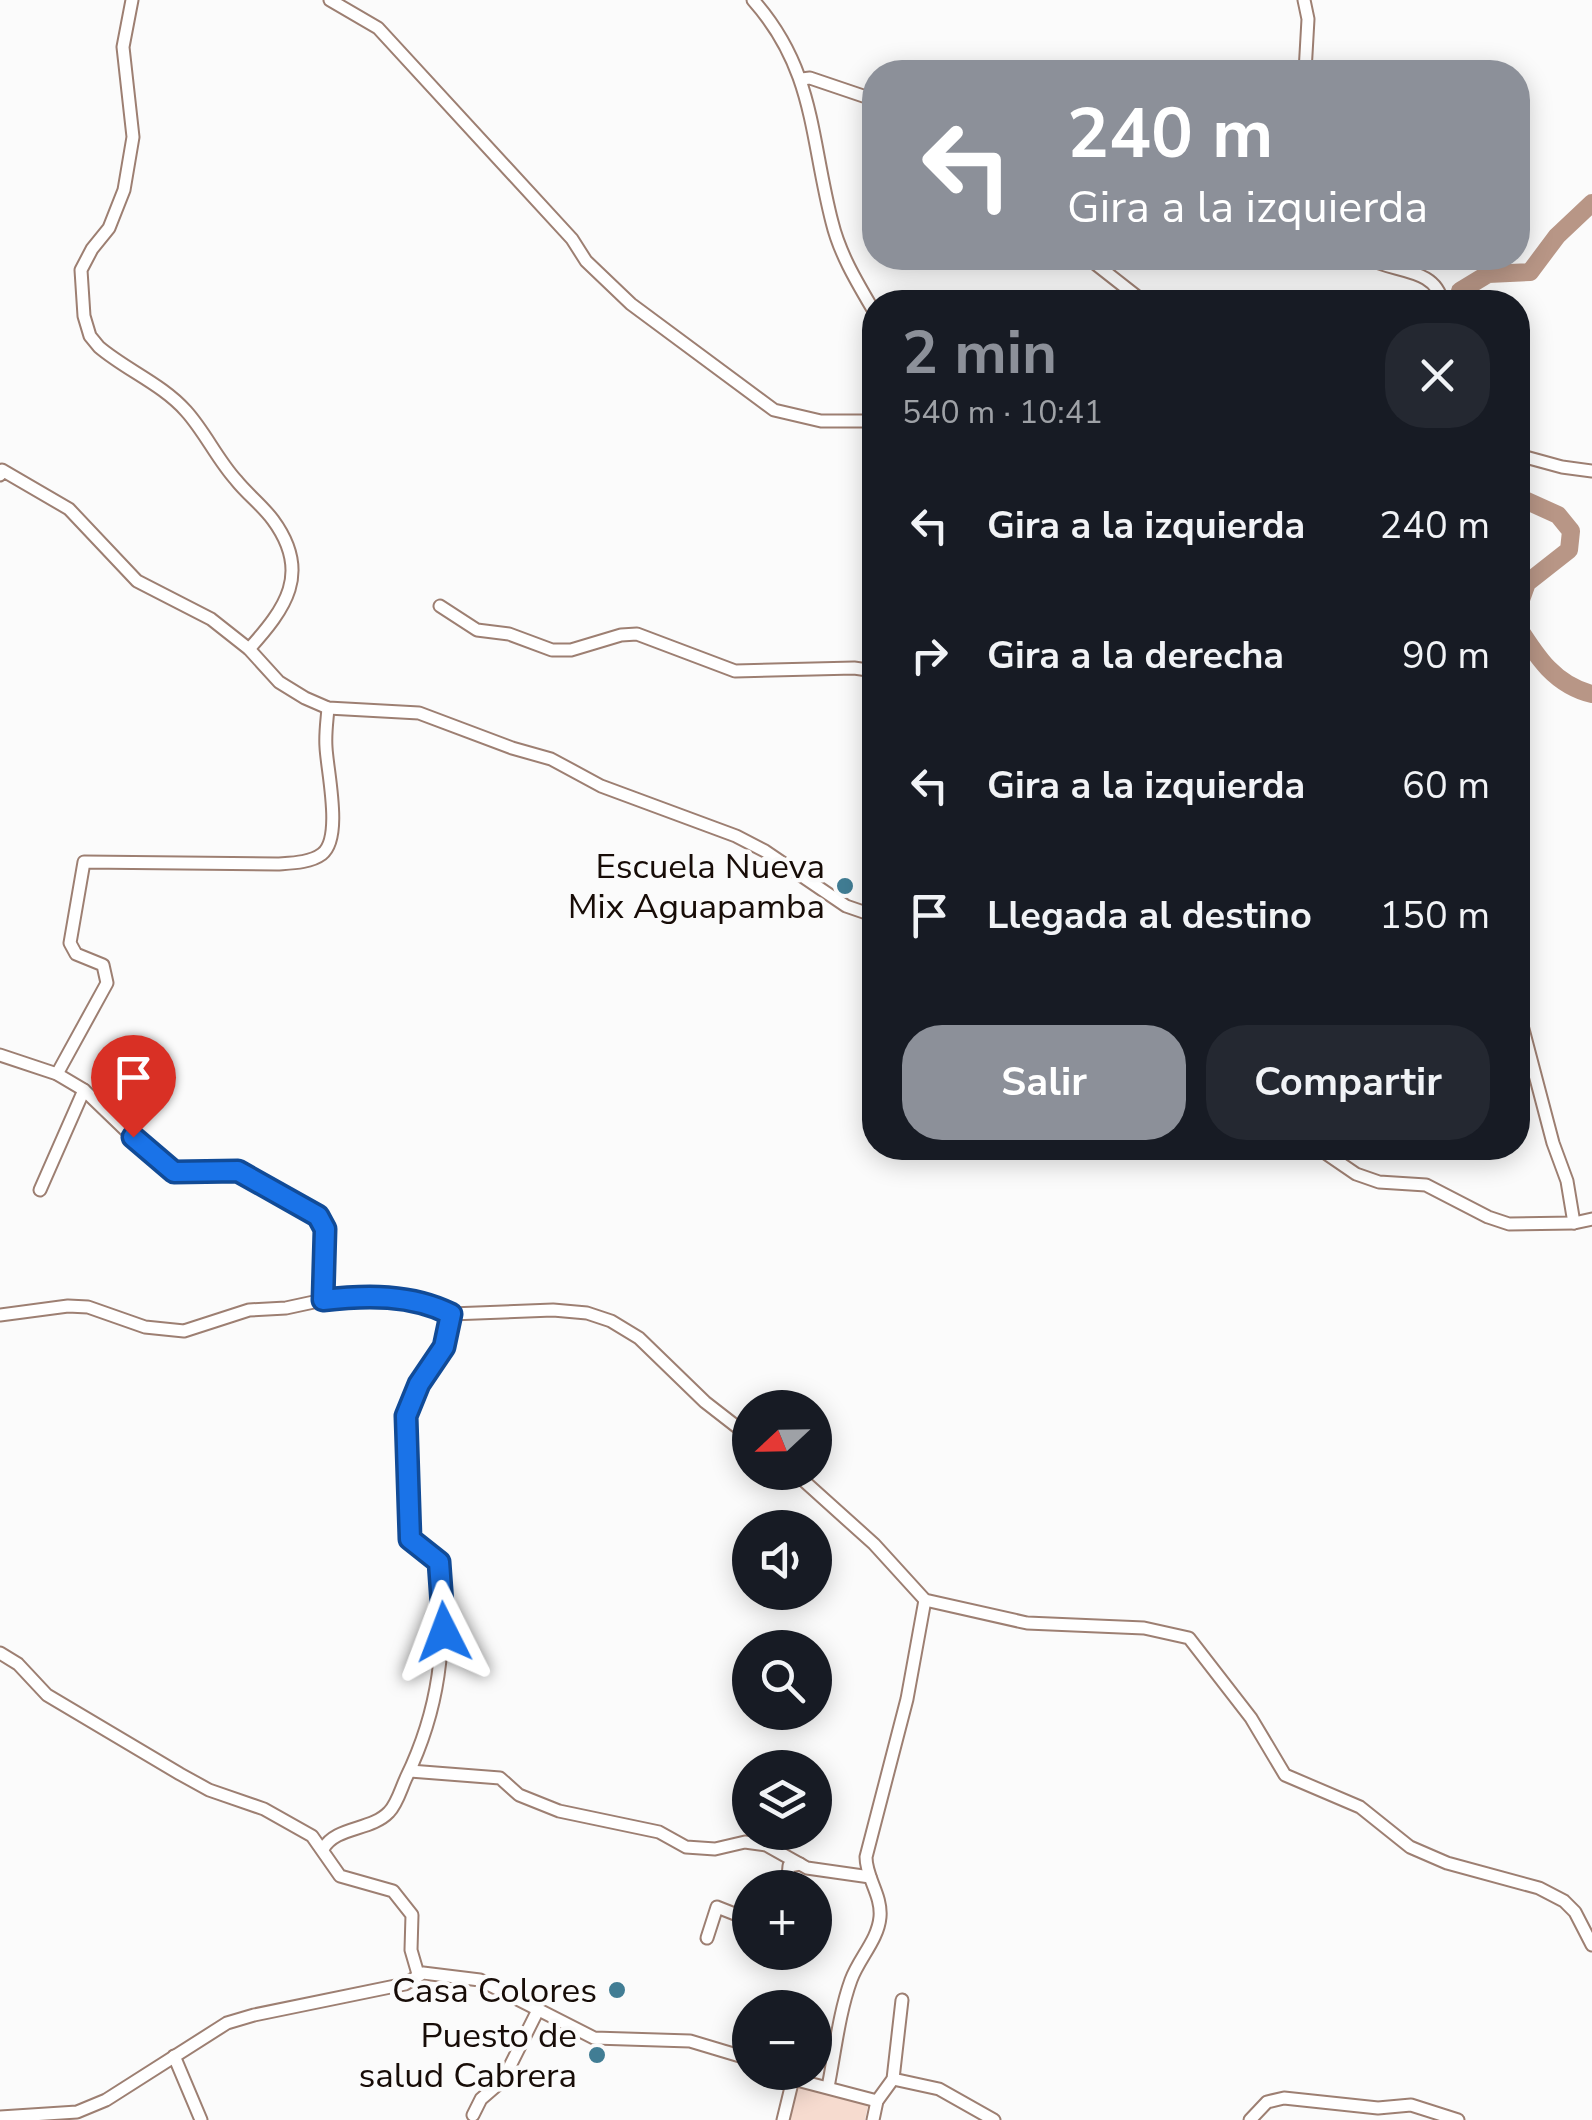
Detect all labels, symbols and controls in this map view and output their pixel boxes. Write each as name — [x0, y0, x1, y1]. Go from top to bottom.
text: 240 m — [1067, 86, 1273, 182]
icon: left — [902, 100, 1032, 230]
text: Gira a la izquierda — [1067, 177, 1428, 238]
text: 2 min — [902, 312, 1057, 394]
button: close — [1385, 323, 1490, 428]
text: 540 m · 10:41 — [902, 391, 1103, 434]
icon: left — [902, 498, 957, 553]
text: Gira a la izquierda — [987, 500, 1305, 551]
text: 240 m — [1379, 500, 1490, 551]
icon: right — [902, 628, 957, 683]
text: Gira a la derecha — [987, 630, 1284, 681]
text: 90 m — [1402, 630, 1490, 681]
icon: left — [902, 758, 957, 813]
text: Gira a la izquierda — [987, 760, 1305, 811]
text: 60 m — [1402, 760, 1490, 811]
place label: Escuela Nueva Mix Aguapamba — [568, 843, 825, 930]
marker: Escuela Nueva Mix Aguapamba — [834, 875, 856, 897]
icon: arrive — [902, 888, 957, 943]
text: Llegada al destino — [987, 890, 1312, 941]
text: 150 m — [1379, 890, 1490, 941]
button: Salir — [902, 1025, 1186, 1140]
button: Compartir — [1206, 1025, 1490, 1140]
pin — [91, 1035, 176, 1138]
icon: arrive — [106, 1050, 161, 1105]
north arrow — [732, 1390, 832, 1490]
map controls — [732, 1390, 832, 2090]
button: sound — [732, 1510, 832, 1610]
position arrow — [392, 1580, 496, 1684]
button: search — [732, 1630, 832, 1730]
button: layers — [732, 1750, 832, 1850]
button: + — [732, 1870, 832, 1970]
place label: Casa Colores — [392, 1967, 597, 2014]
marker: Casa Colores — [606, 1979, 628, 2001]
button: − — [732, 1990, 832, 2090]
place label: Puesto de salud Cabrera — [358, 2012, 577, 2099]
marker: Puesto de salud Cabrera — [586, 2044, 608, 2066]

